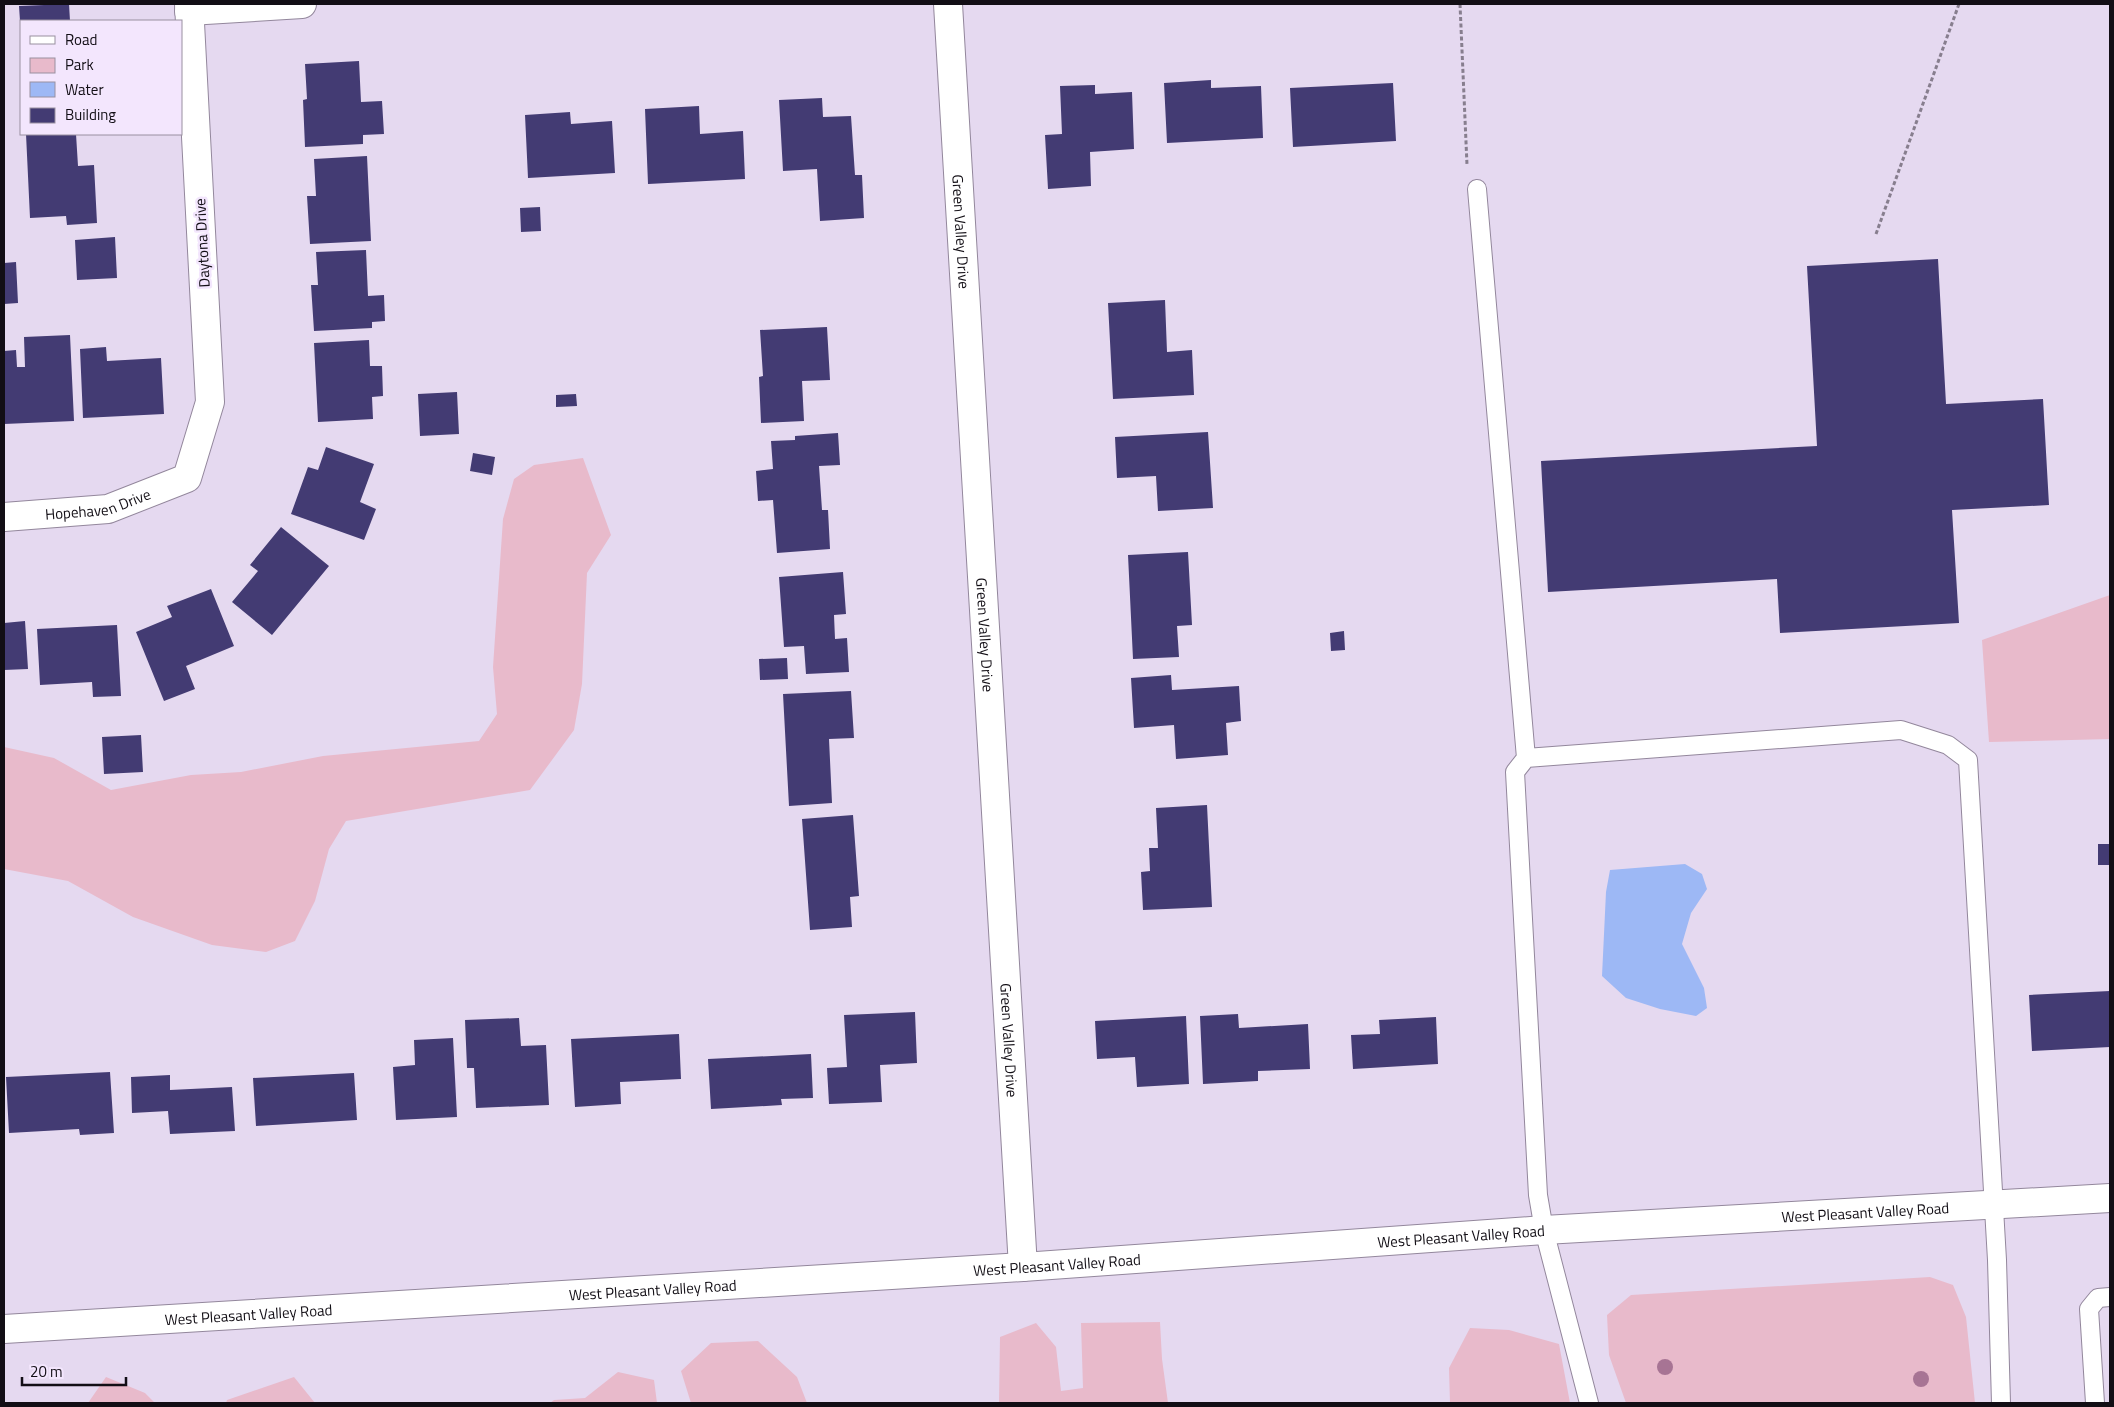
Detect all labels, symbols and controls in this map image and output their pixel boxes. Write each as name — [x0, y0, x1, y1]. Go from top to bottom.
legend — [20, 20, 182, 135]
text: Road — [65, 28, 97, 51]
text: Park — [65, 53, 94, 76]
text: Water — [65, 78, 104, 101]
text: Building — [65, 103, 116, 126]
street label: Green Valley Drive — [947, 174, 976, 289]
street label: Daytona Drive — [188, 198, 216, 288]
street label: Hopehaven Drive — [44, 482, 154, 525]
street label: Green Valley Drive — [971, 577, 1000, 693]
street label: Green Valley Drive — [995, 982, 1024, 1098]
street label: West Pleasant Valley Road — [1781, 1196, 1950, 1228]
street label: West Pleasant Valley Road — [1376, 1218, 1546, 1253]
street label: West Pleasant Valley Road — [973, 1247, 1142, 1282]
street label: West Pleasant Valley Road — [568, 1273, 737, 1306]
street label: West Pleasant Valley Road — [164, 1298, 333, 1331]
scale bar — [22, 1354, 126, 1386]
text: 20 m — [30, 1360, 63, 1383]

